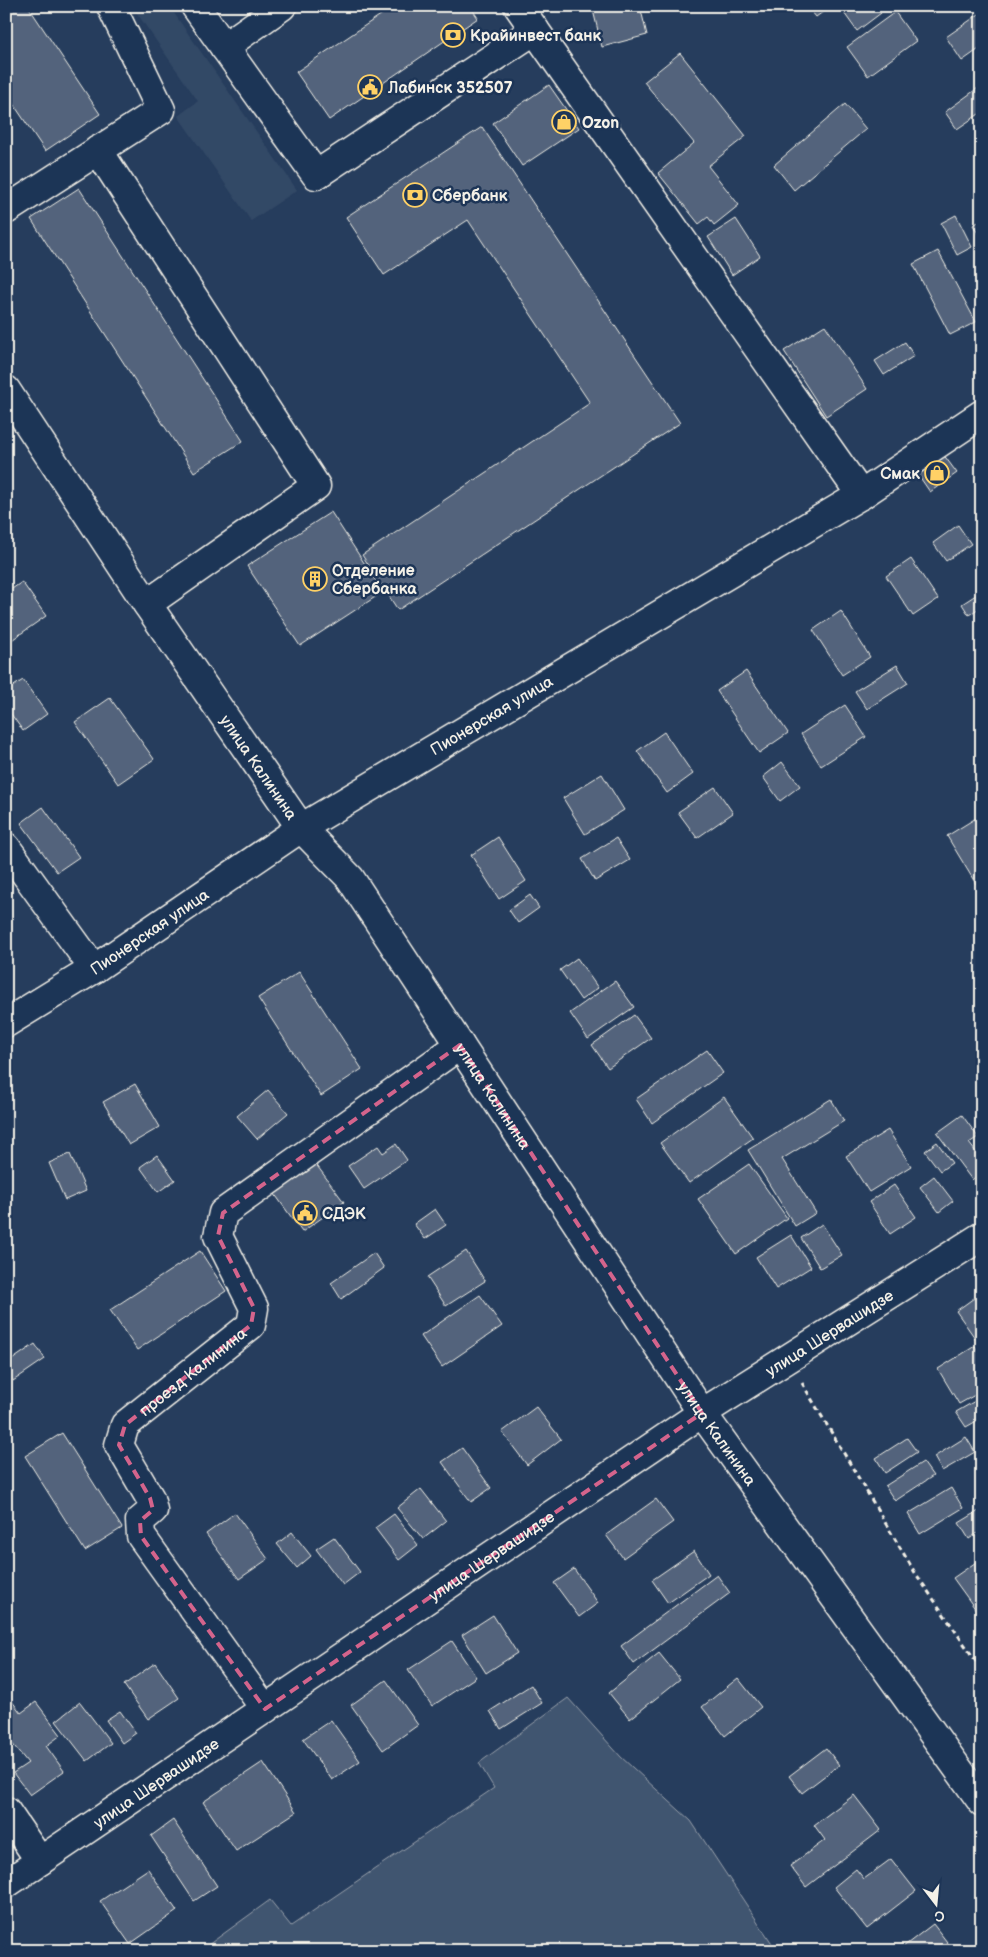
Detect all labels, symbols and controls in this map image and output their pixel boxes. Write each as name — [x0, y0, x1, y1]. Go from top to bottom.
bank icon: Крайинвест банк — [440, 22, 466, 48]
place label: Крайинвест банк — [470, 27, 601, 46]
public building icon: Лабинск 352507 — [357, 74, 383, 100]
place label: Лабинск 352507 — [387, 79, 513, 98]
shop icon: Ozon — [551, 109, 577, 135]
place label: Ozon — [582, 114, 619, 133]
bank icon: Сбербанк — [402, 182, 428, 208]
place label: Сбербанк — [432, 187, 508, 206]
shop icon: Смак — [924, 460, 950, 486]
place label: Смак — [880, 465, 920, 484]
place label: Отделение Сбербанка — [332, 562, 417, 599]
building icon: Отделение Сбербанка — [302, 566, 328, 592]
street label: Пионерская улица — [427, 672, 557, 760]
street label: улица Калинина — [215, 712, 301, 824]
street label: Пионерская улица — [87, 885, 213, 980]
street label: улица Калинина — [450, 1040, 534, 1154]
public building icon: СДЭК — [292, 1200, 318, 1226]
place label: СДЭК — [322, 1205, 366, 1224]
street label: улица Шервашидзе — [763, 1286, 898, 1381]
street label: проезд Калинина — [136, 1324, 252, 1421]
street label: улица Калинина — [673, 1378, 760, 1490]
street label: улица Шервашидзе — [426, 1508, 559, 1606]
street label: улица Шервашидзе — [90, 1735, 223, 1833]
north arrow — [910, 1880, 960, 1930]
text: С — [932, 1907, 946, 1926]

